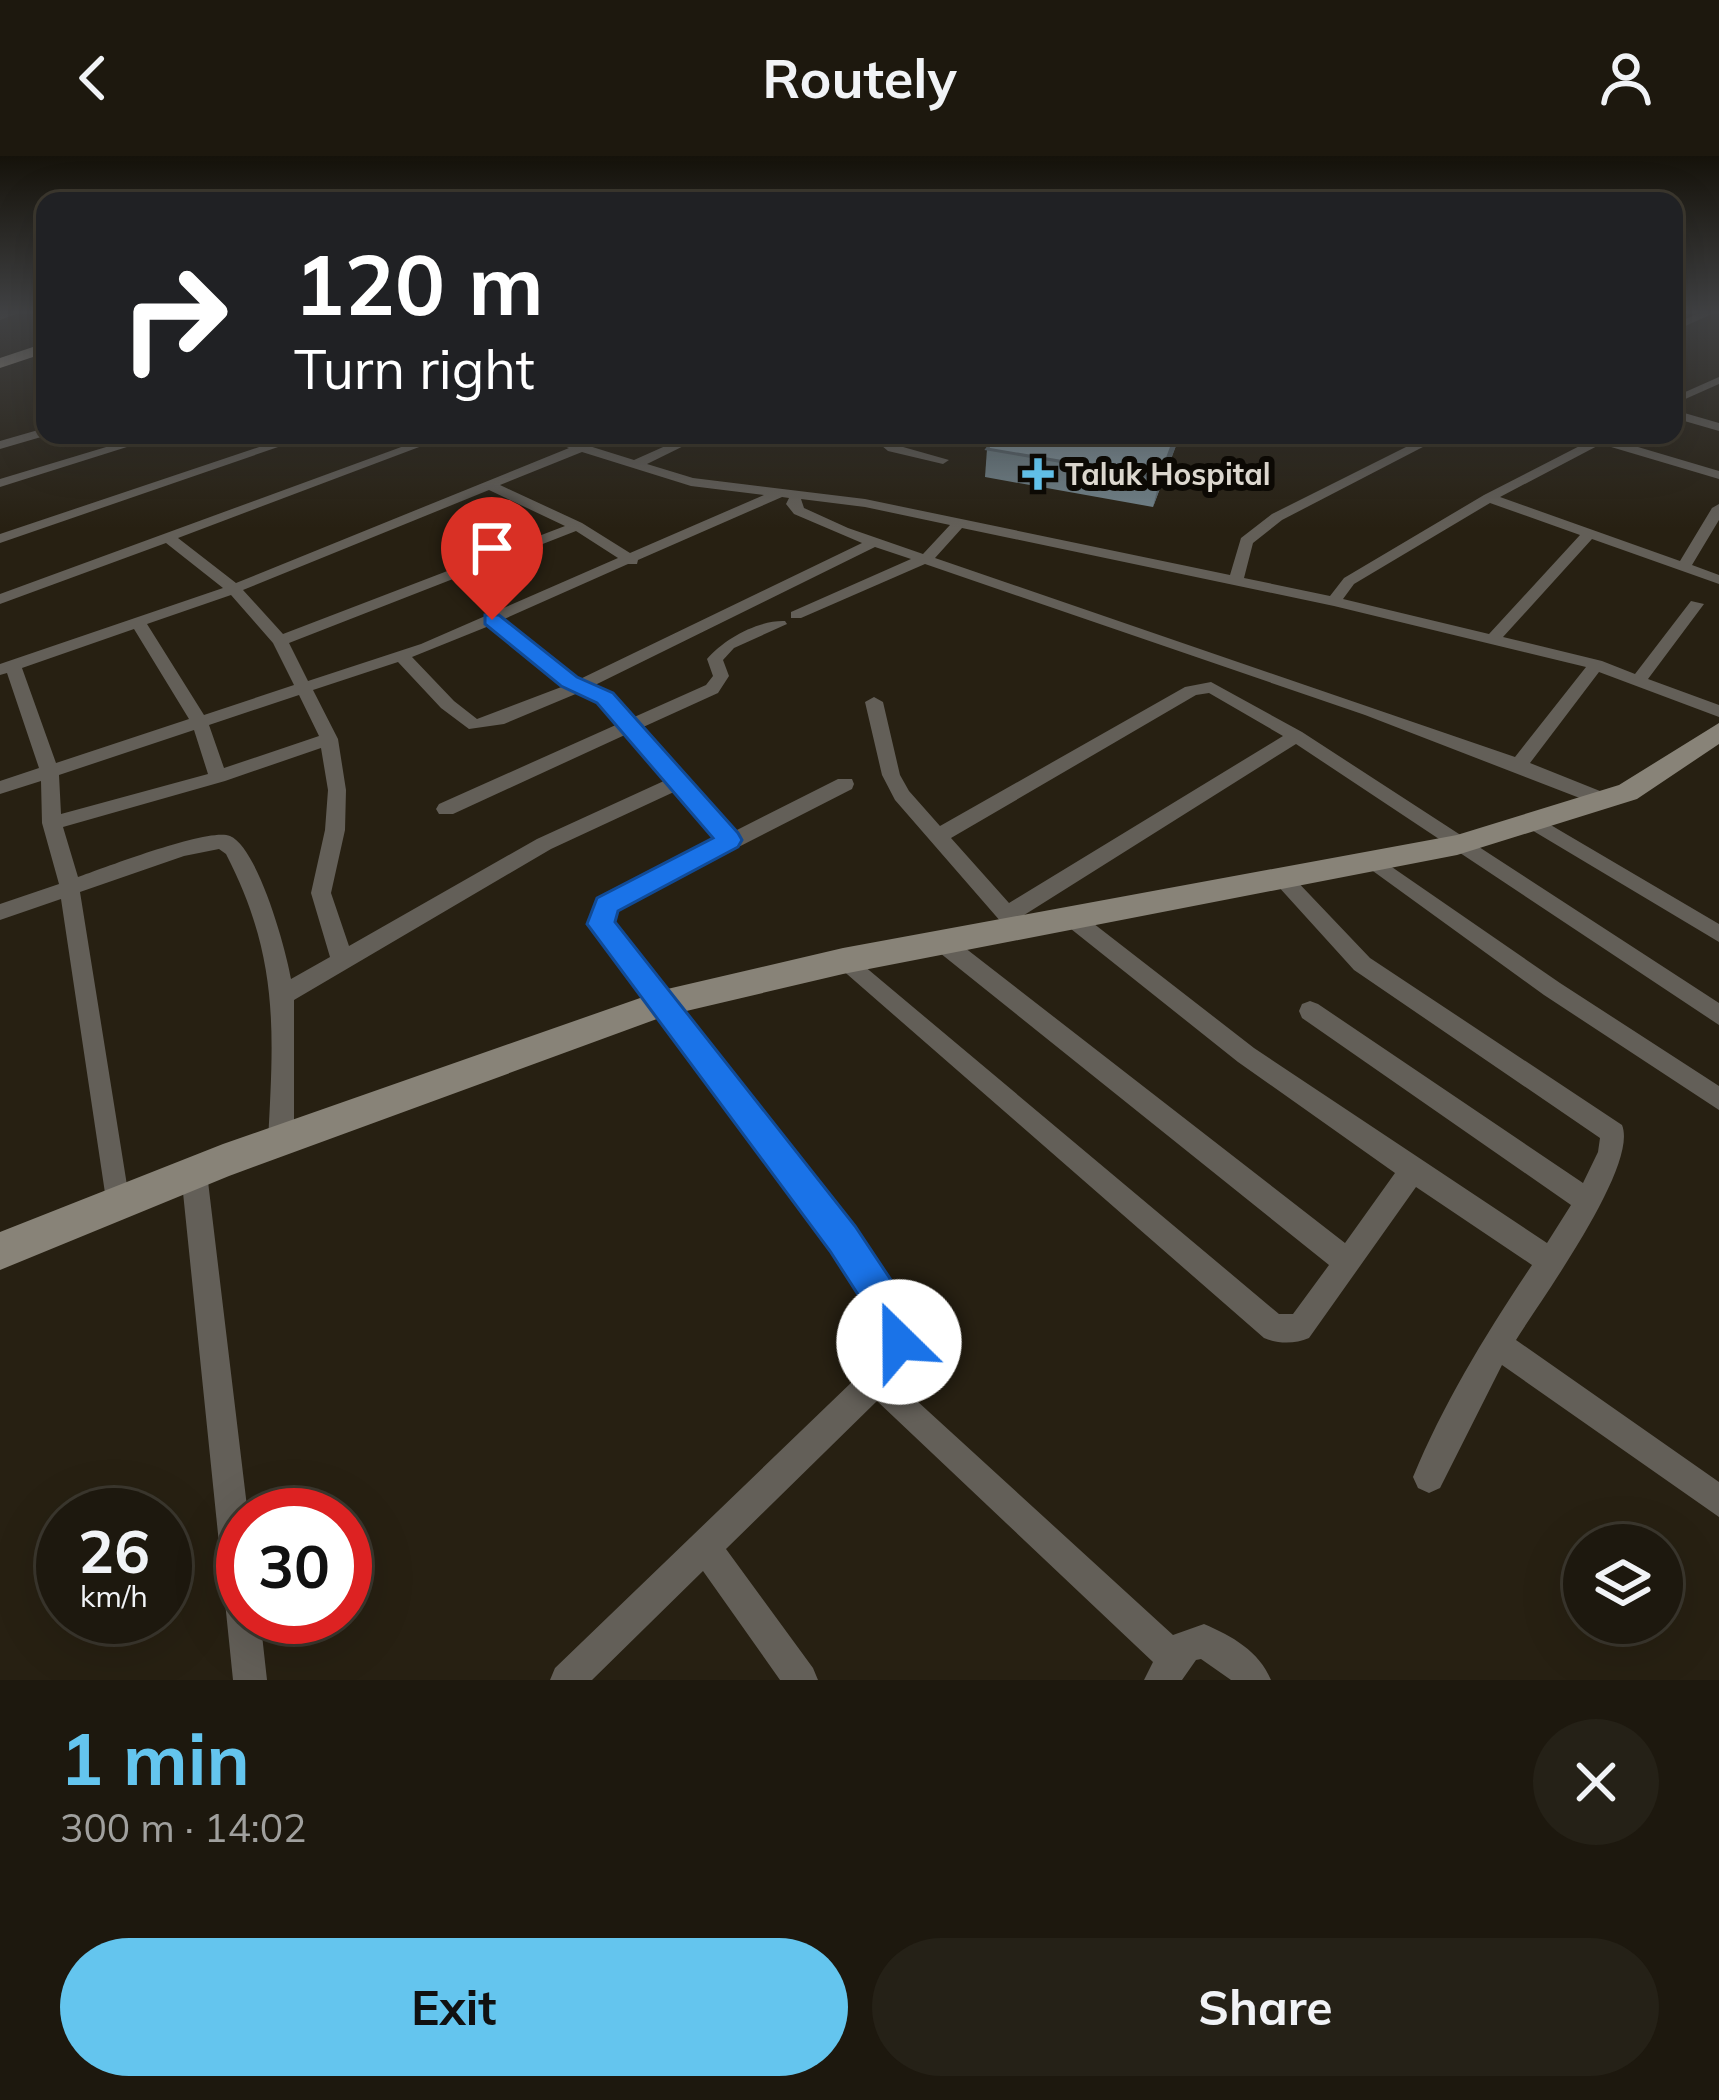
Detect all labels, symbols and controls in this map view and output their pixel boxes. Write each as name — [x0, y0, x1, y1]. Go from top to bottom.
text: Routely — [762, 44, 957, 112]
icon: back — [60, 45, 126, 111]
icon: person — [1593, 45, 1659, 111]
text: 120 m — [294, 231, 544, 336]
icon: right — [96, 240, 252, 396]
text: Turn right — [294, 335, 535, 403]
place label: Taluk Hospital — [1065, 455, 1271, 493]
marker: Taluk Hospital — [1022, 458, 1054, 490]
pin — [441, 497, 543, 620]
icon: arrive — [459, 515, 525, 581]
position arrow — [836, 1279, 962, 1405]
speed limit sign: 30 — [216, 1488, 372, 1644]
text: 26 — [78, 1513, 150, 1588]
map controls — [1563, 1524, 1683, 1644]
button: layers — [1563, 1524, 1683, 1644]
text: km/h — [80, 1577, 148, 1615]
text: 1 min — [60, 1713, 250, 1803]
button: close — [1533, 1719, 1659, 1845]
text: 300 m · 14:02 — [60, 1803, 306, 1852]
button: Exit — [60, 1938, 848, 2076]
button: Share — [872, 1938, 1659, 2076]

